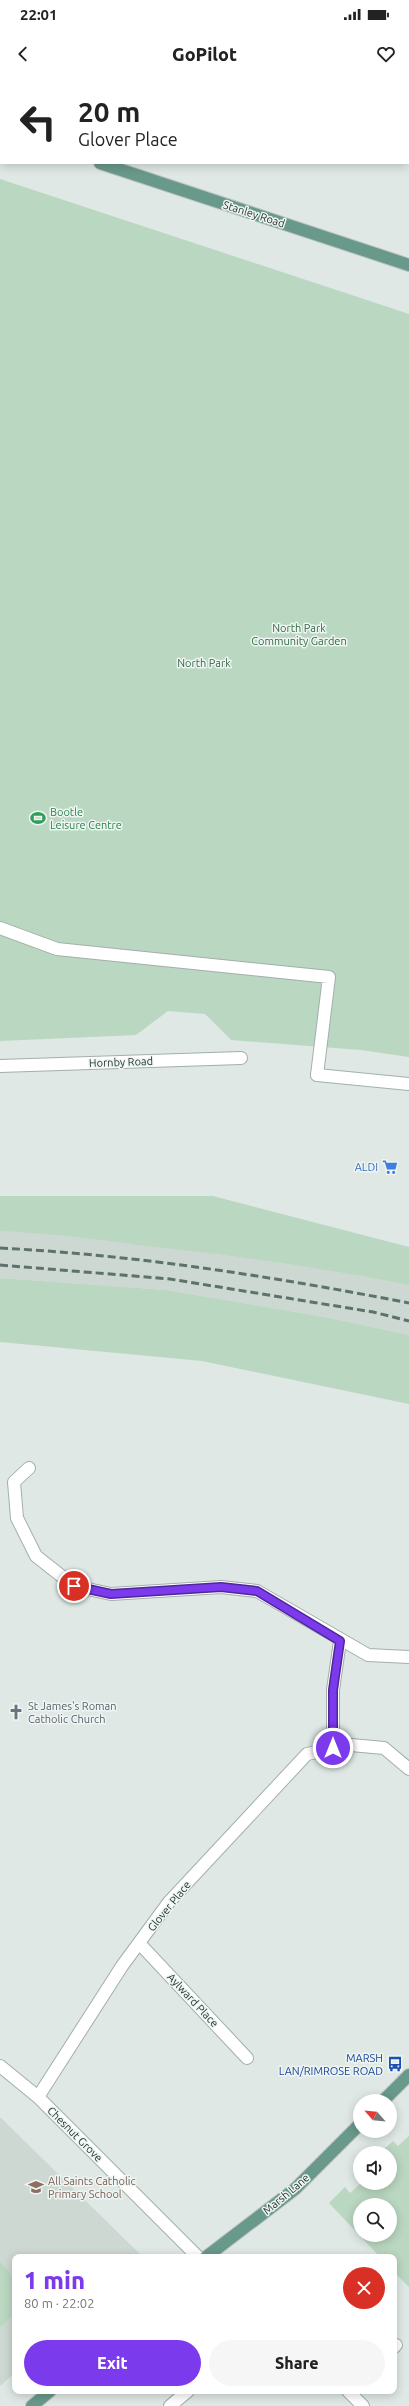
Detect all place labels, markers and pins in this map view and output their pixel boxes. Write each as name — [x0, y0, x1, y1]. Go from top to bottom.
place label: Bootle Leisure Centre — [50, 806, 122, 831]
sports icon: Bootle Leisure Centre — [29, 809, 47, 827]
supermarket icon: ALDI — [381, 1158, 399, 1176]
place label: ALDI — [355, 1161, 378, 1173]
pin — [57, 1569, 91, 1603]
place label: St James's Roman Catholic Church — [28, 1700, 117, 1725]
church icon: St James's Roman Catholic Church — [7, 1703, 25, 1721]
place label: MARSH LAN/RIMROSE ROAD — [279, 2052, 383, 2077]
bus stop icon: MARSH LAN/RIMROSE ROAD — [386, 2055, 404, 2073]
place label: All Saints Catholic Primary School — [48, 2175, 136, 2200]
school or university icon: All Saints Catholic Primary School — [27, 2178, 45, 2196]

